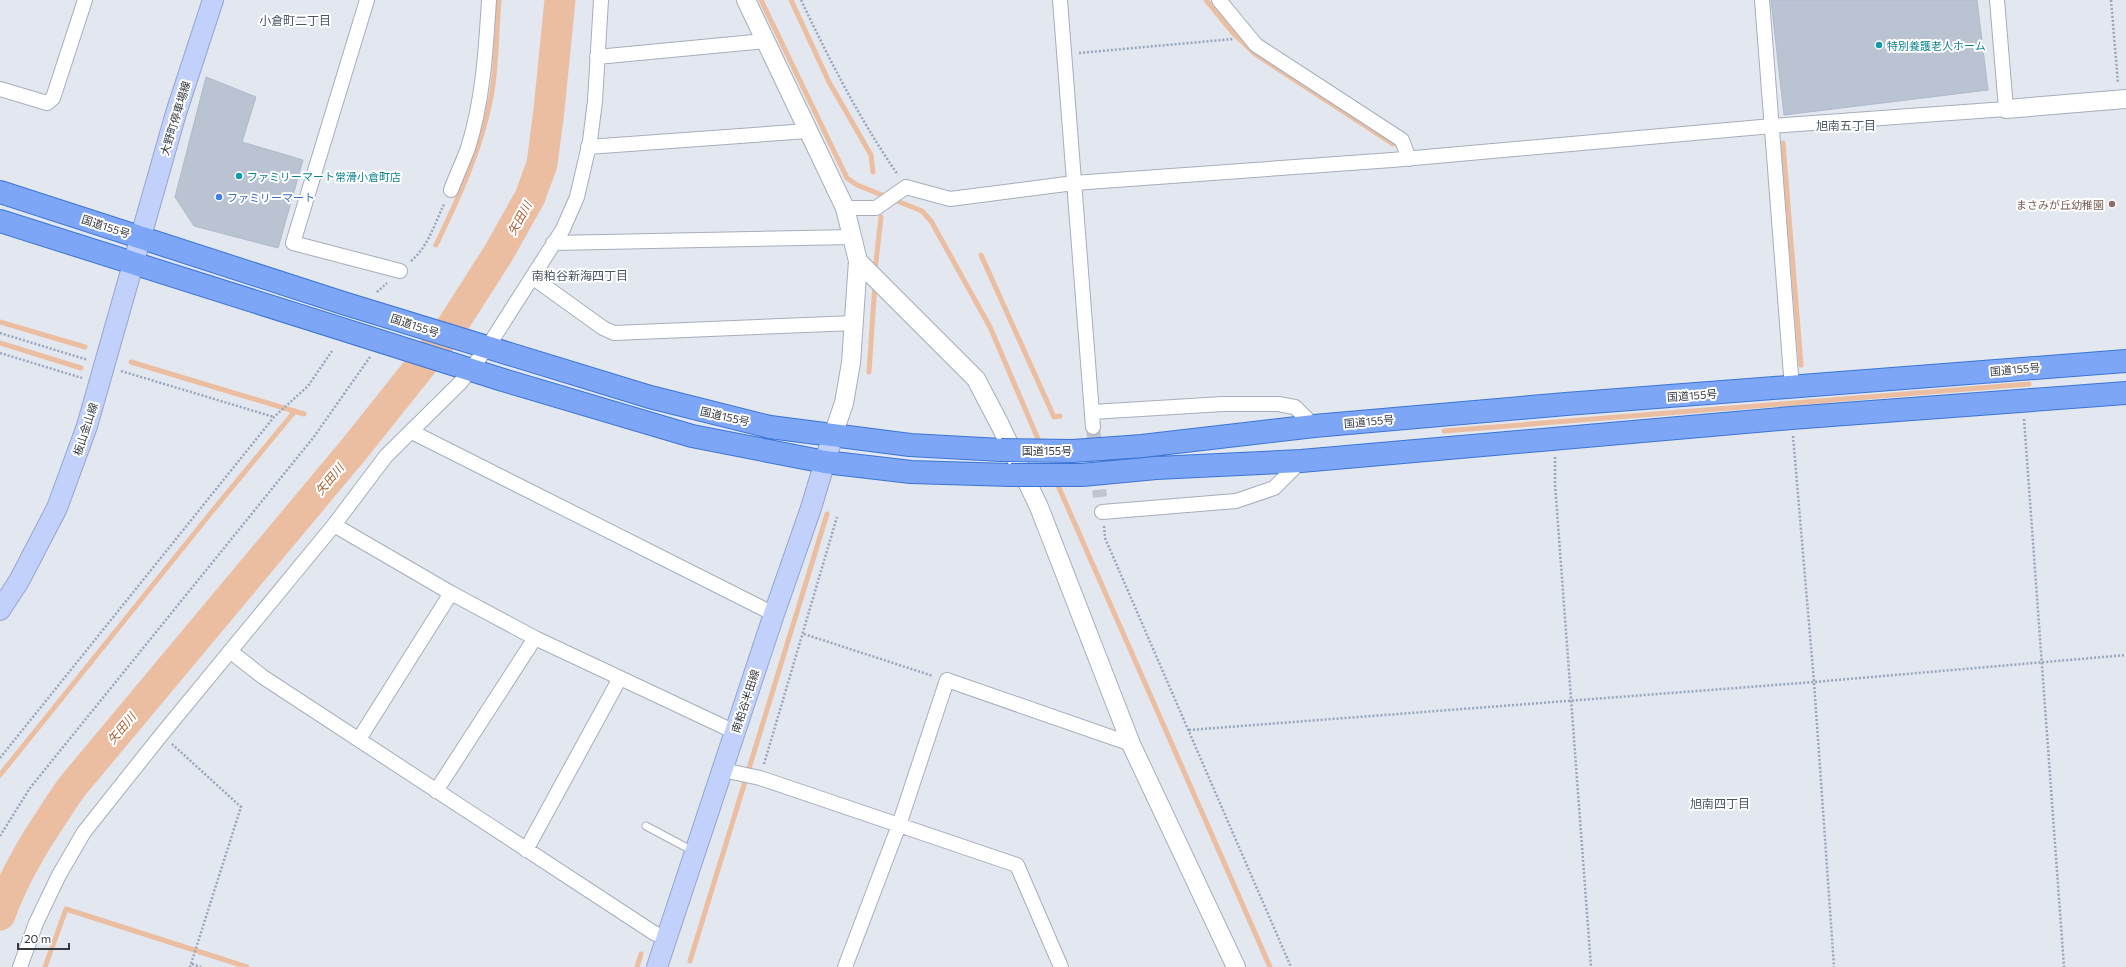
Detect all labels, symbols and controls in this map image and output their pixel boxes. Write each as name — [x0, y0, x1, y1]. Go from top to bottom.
district label: 小倉町二丁目 — [259, 13, 331, 27]
place label: 特別養護老人ホーム — [1887, 39, 1986, 52]
marker: 特別養護老人ホーム — [1874, 40, 1884, 50]
street label: 大野町停車場線 — [158, 79, 192, 157]
district label: 旭南五丁目 — [1816, 118, 1876, 132]
place label: ファミリーマート常滑小倉町店 — [247, 170, 401, 183]
marker: ファミリーマート常滑小倉町店 — [234, 171, 244, 181]
place label: ファミリーマート — [227, 191, 315, 204]
marker: ファミリーマート — [214, 192, 224, 202]
water label: 矢田川 — [504, 197, 535, 237]
place label: まさみが丘幼稚園 — [2016, 198, 2104, 211]
marker: まさみが丘幼稚園 — [2107, 199, 2117, 209]
street label: 国道155号 — [80, 212, 132, 240]
district label: 南粕谷新海四丁目 — [532, 268, 628, 282]
street label: 国道155号 — [389, 311, 441, 339]
street label: 国道155号 — [1989, 360, 2041, 378]
street label: 国道155号 — [1666, 387, 1718, 403]
street label: 板山金山線 — [70, 401, 100, 457]
street label: 国道155号 — [699, 404, 751, 428]
street label: 国道155号 — [1343, 412, 1395, 430]
street label: 国道155号 — [1022, 444, 1072, 457]
water label: 矢田川 — [312, 459, 347, 497]
street label: 南粕谷半田線 — [729, 668, 761, 734]
water label: 矢田川 — [104, 708, 139, 746]
district label: 旭南四丁目 — [1690, 796, 1750, 810]
scale bar — [18, 925, 69, 951]
text: 20 m — [24, 931, 51, 945]

